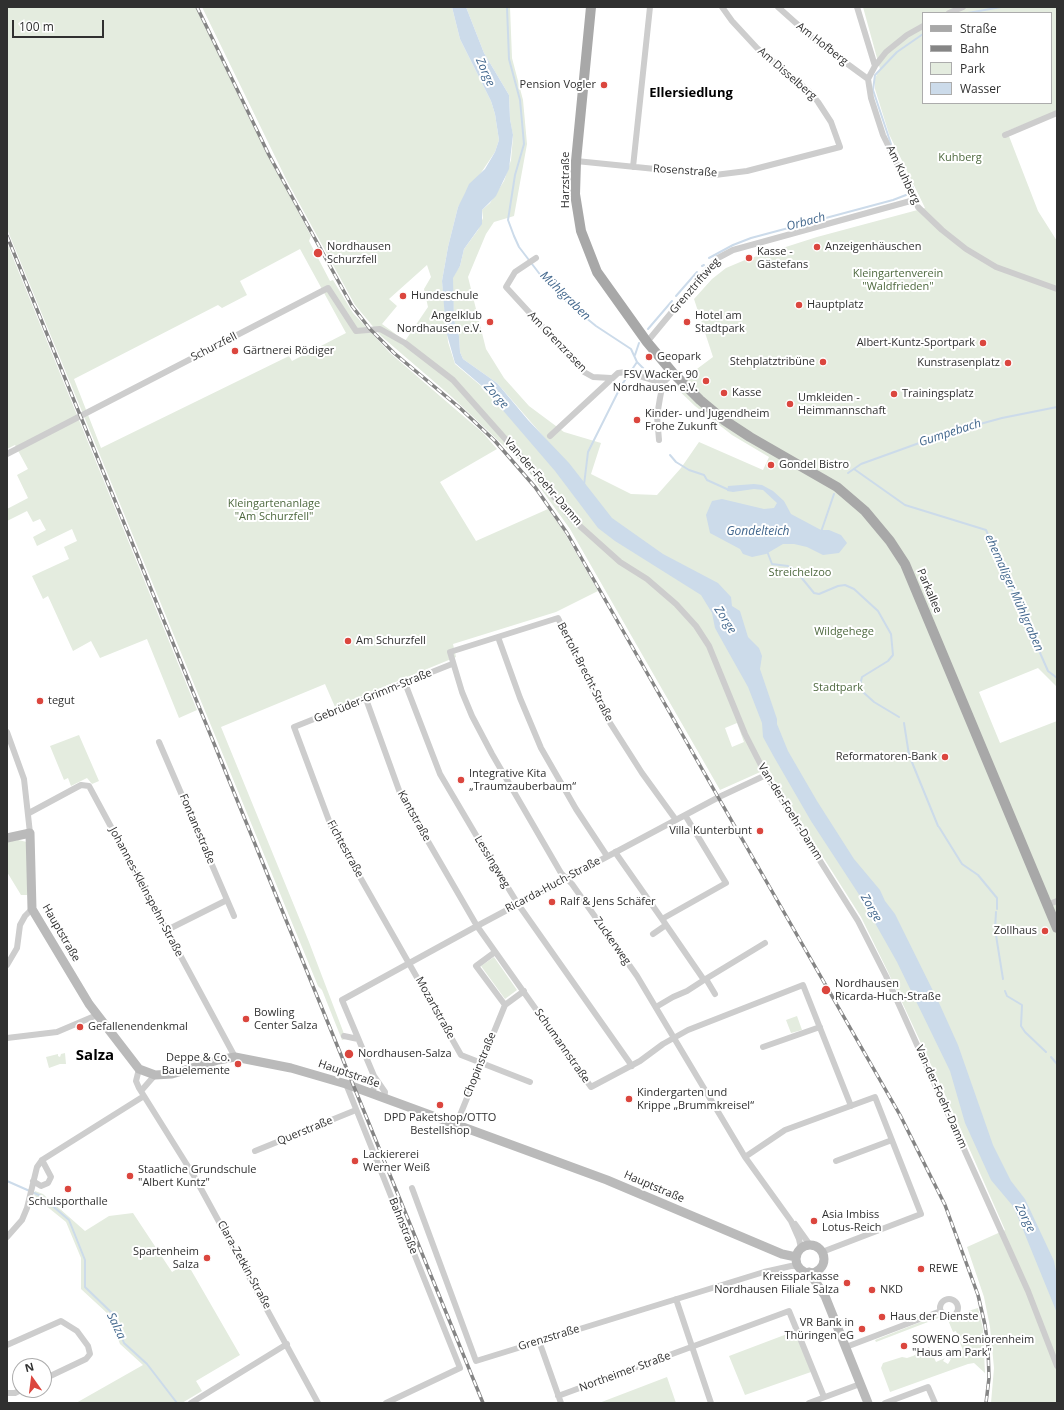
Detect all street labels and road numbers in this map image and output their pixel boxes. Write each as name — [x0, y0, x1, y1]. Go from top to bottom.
street label: Am Hofberg — [794, 20, 850, 68]
street label: Am Disselberg — [755, 45, 819, 103]
street label: Am Kuhberg — [883, 144, 923, 206]
street label: Harzstraße — [559, 152, 573, 208]
street label: Rosenstraße — [652, 162, 718, 180]
street label: Grenztriftweg — [667, 255, 723, 317]
street label: Am Grenzrasen — [525, 309, 589, 375]
street label: Schurzfell — [189, 330, 239, 364]
street label: Van-der-Foehr-Damm — [501, 436, 585, 528]
street label: Parkallee — [914, 567, 944, 615]
street label: Bertolt-Brecht-Straße — [554, 620, 616, 724]
street label: Gebrüder-Grimm-Straße — [312, 666, 434, 726]
street label: Van-der-Foehr-Damm — [755, 761, 825, 863]
street label: Kantstraße — [395, 788, 433, 844]
street label: Fontanestraße — [176, 792, 218, 866]
street label: Fichtestraße — [324, 818, 366, 880]
street label: Johannes-Kleinspehn-Straße — [106, 825, 186, 959]
street label: Lessingweg — [471, 833, 513, 891]
street label: Ricarda-Huch-Straße — [503, 854, 603, 916]
street label: Hauptstraße — [39, 902, 83, 964]
street label: Zuckerweg — [591, 915, 633, 967]
street label: Mozartstraße — [413, 975, 457, 1041]
street label: Schumannstraße — [532, 1006, 592, 1086]
street label: Chopinstraße — [461, 1030, 499, 1100]
street label: Van-der-Foehr-Damm — [912, 1043, 970, 1151]
street label: Hauptstraße — [316, 1057, 382, 1091]
street label: Querstraße — [275, 1114, 335, 1148]
street label: Hauptstraße — [622, 1168, 686, 1206]
street label: Bahnstraße — [386, 1196, 420, 1256]
street label: Clara-Zetkin-Straße — [214, 1219, 274, 1311]
street label: Grenzstraße — [517, 1322, 581, 1354]
street label: Northeimer Straße — [577, 1349, 673, 1395]

